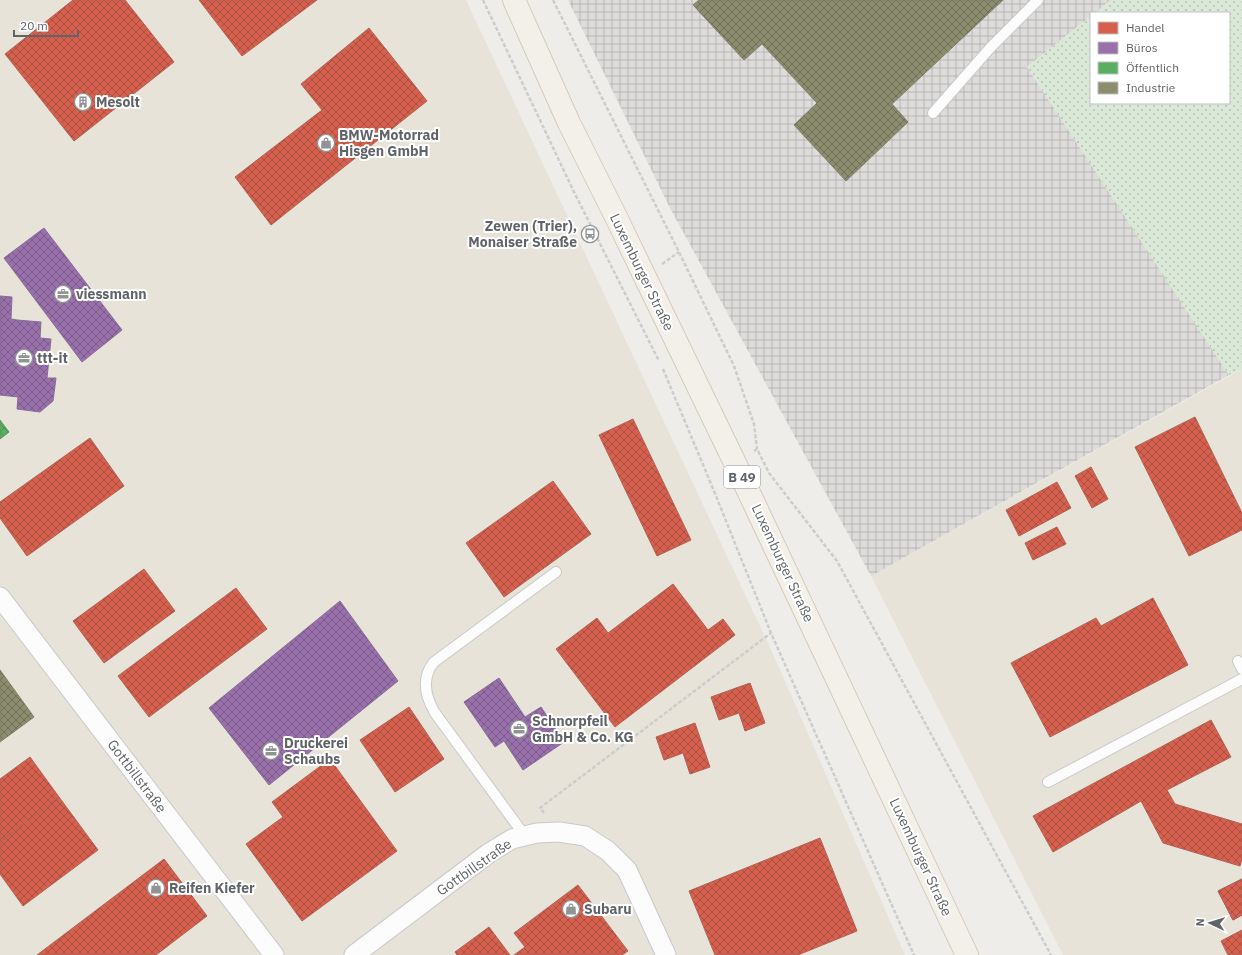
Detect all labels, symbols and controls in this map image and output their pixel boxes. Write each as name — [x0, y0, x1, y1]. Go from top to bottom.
scale bar — [14, 12, 78, 38]
legend — [1090, 12, 1230, 104]
text: 20 m — [20, 18, 48, 33]
text: Handel — [1126, 20, 1165, 35]
text: Büros — [1126, 40, 1158, 55]
text: Öffentlich — [1126, 60, 1179, 75]
text: Industrie — [1126, 80, 1176, 95]
building icon: Mesolt — [73, 92, 93, 112]
place label: Mesolt — [96, 93, 140, 111]
place label: BMW-Motorrad Hisgen GmbH — [339, 126, 439, 160]
shop icon: BMW-Motorrad Hisgen GmbH — [316, 133, 336, 153]
street label: Luxemburger Straße — [606, 210, 678, 334]
place label: Zewen (Trier), Monaiser Straße — [468, 217, 577, 251]
bus stop icon: Zewen (Trier), Monaiser Straße — [580, 224, 600, 244]
office icon: viessmann — [53, 284, 73, 304]
place label: viessmann — [76, 285, 147, 303]
office icon: ttt-it — [14, 348, 34, 368]
place label: ttt-it — [37, 349, 68, 367]
road number: B 49 — [724, 466, 760, 488]
street label: Luxemburger Straße — [748, 501, 818, 625]
place label: Schnorpfeil GmbH & Co. KG — [532, 712, 634, 746]
office icon: Schnorpfeil GmbH & Co. KG — [509, 719, 529, 739]
place label: Druckerei Schaubs — [284, 734, 348, 768]
street label: Gottbillstraße — [104, 736, 171, 817]
office icon: Druckerei Schaubs — [261, 741, 281, 761]
street label: Luxemburger Straße — [886, 795, 956, 919]
street label: Gottbillstraße — [433, 834, 515, 899]
shop icon: Reifen Kiefer — [146, 878, 166, 898]
place label: Reifen Kiefer — [169, 879, 255, 897]
shop icon: Subaru — [561, 899, 581, 919]
place label: Subaru — [584, 900, 632, 918]
north arrow — [1190, 903, 1230, 943]
text: N — [1193, 918, 1207, 927]

